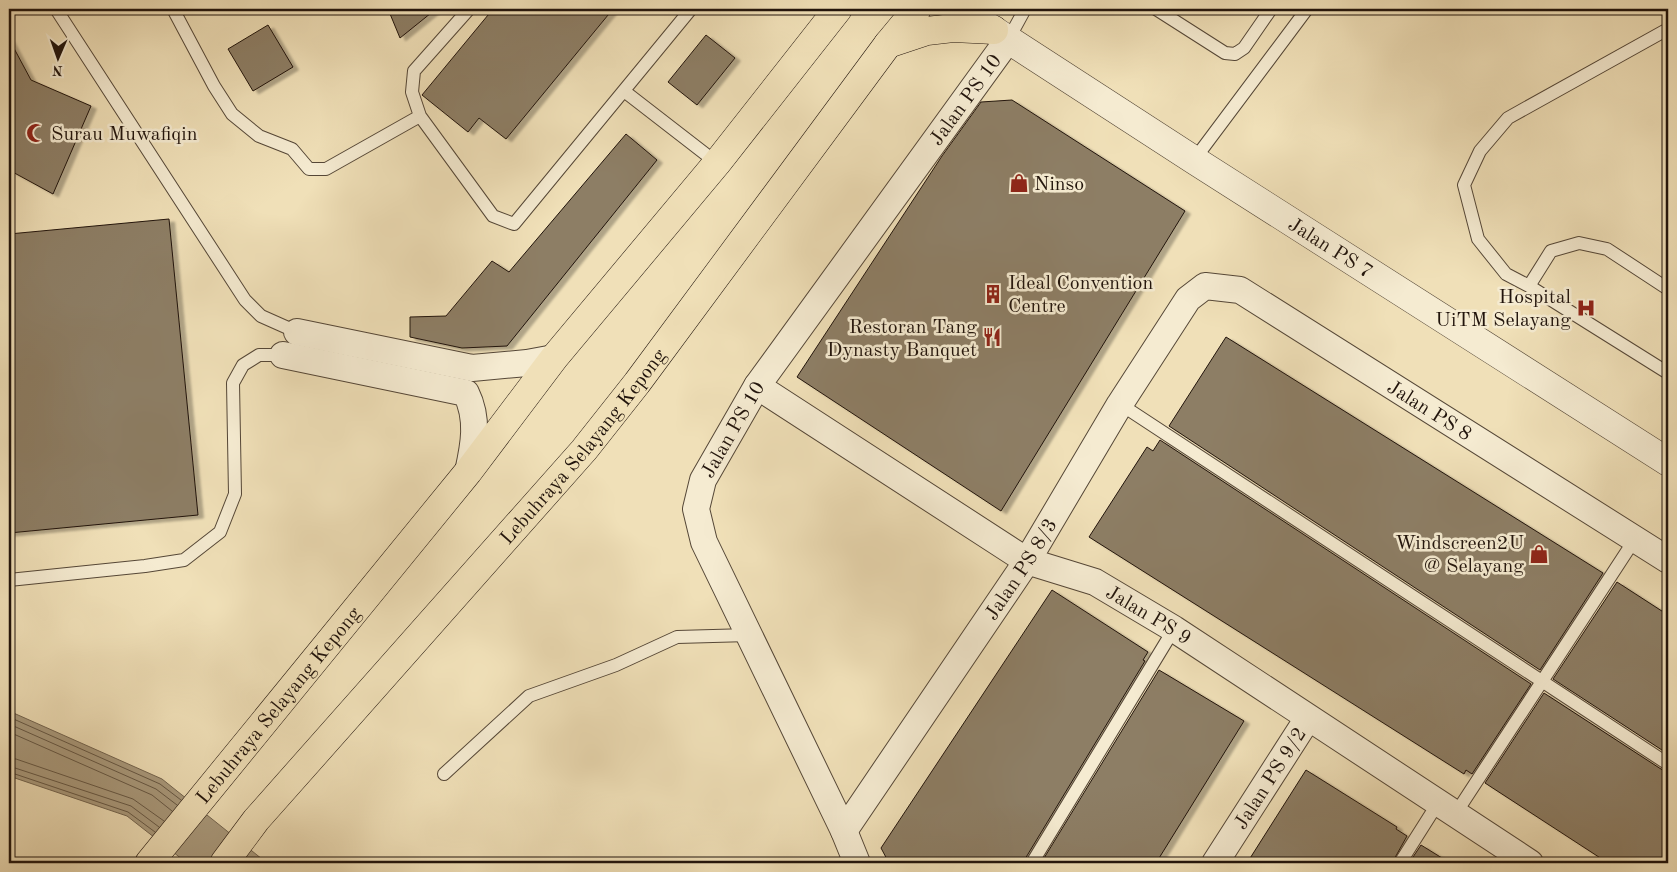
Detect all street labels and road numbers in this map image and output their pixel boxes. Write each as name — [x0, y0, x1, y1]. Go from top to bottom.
street label: Jalan PS 10 — [927, 51, 1006, 150]
street label: Jalan PS 7 — [1284, 215, 1376, 283]
street label: Lebuhraya Selayang Kepong — [497, 346, 671, 549]
street label: Jalan PS 8 — [1383, 378, 1475, 446]
street label: Jalan PS 10 — [699, 379, 769, 482]
street label: Jalan PS 8/3 — [982, 516, 1062, 624]
street label: Jalan PS 9 — [1102, 583, 1194, 649]
street label: Lebuhraya Selayang Kepong — [194, 604, 366, 808]
street label: Jalan PS 9/2 — [1231, 725, 1311, 833]

